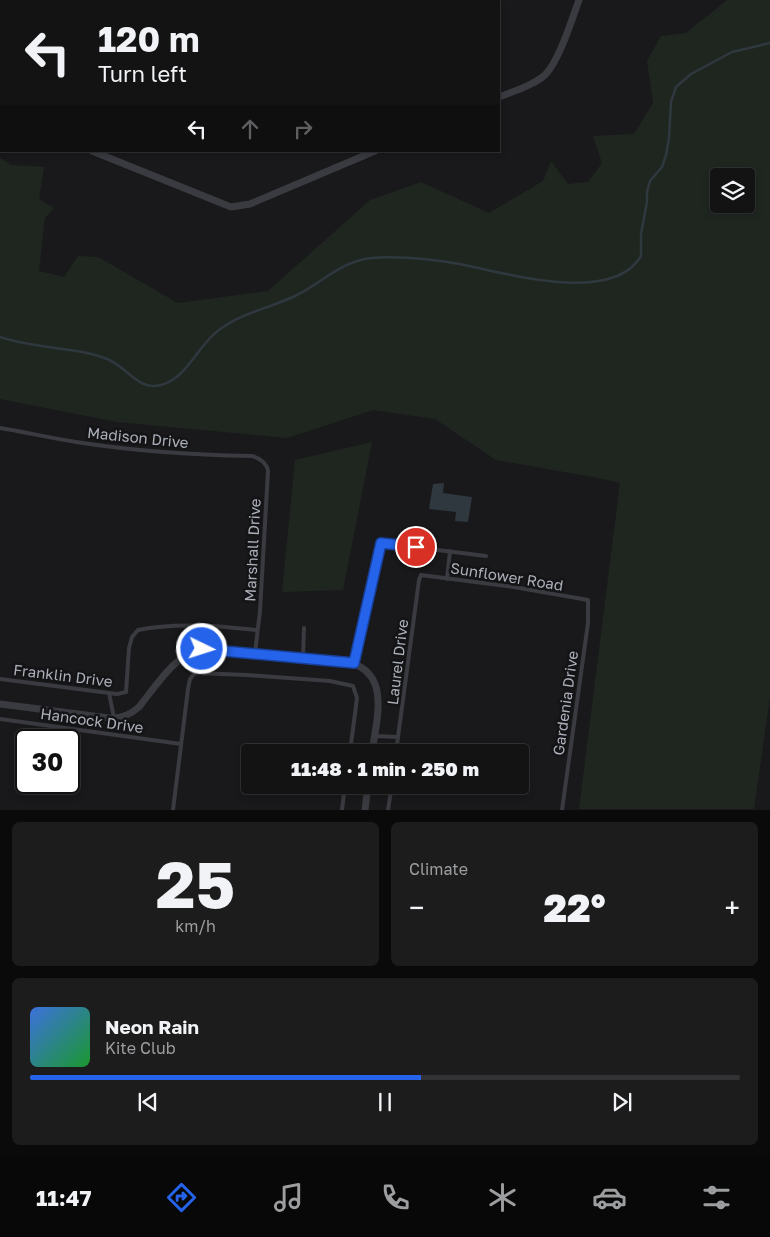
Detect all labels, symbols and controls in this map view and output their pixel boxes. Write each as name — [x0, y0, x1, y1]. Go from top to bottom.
text: 120 m — [98, 18, 200, 60]
icon: left — [15, 20, 80, 85]
text: Turn left — [98, 60, 187, 87]
icon: left — [183, 115, 211, 143]
icon: ahead — [236, 115, 264, 143]
icon: right — [289, 115, 317, 143]
map controls — [710, 168, 755, 213]
button: layers — [710, 168, 755, 213]
street label: Madison Drive — [86, 423, 190, 451]
street label: Marshall Drive — [240, 498, 264, 602]
pin — [395, 526, 437, 568]
icon: arrive — [402, 533, 430, 561]
street label: Sunflower Road — [449, 558, 565, 594]
street label: Laurel Drive — [383, 618, 411, 706]
position arrow — [175, 622, 227, 674]
street label: Gardenia Drive — [549, 649, 581, 756]
street label: Franklin Drive — [12, 660, 114, 690]
street label: Hancock Drive — [39, 704, 145, 736]
speed limit sign: 30 — [15, 729, 80, 794]
text: 11:48 · 1 min · 250 m — [291, 757, 479, 780]
text: 25 — [156, 844, 235, 922]
text: Climate — [409, 859, 468, 879]
text: 22° — [544, 885, 605, 930]
text: − — [409, 891, 424, 924]
text: + — [725, 891, 740, 924]
text: km/h — [175, 916, 216, 936]
text: Neon Rain — [105, 1015, 199, 1038]
text: Kite Club — [105, 1038, 176, 1058]
icon: previous — [134, 1088, 162, 1116]
icon: pause — [371, 1088, 399, 1116]
icon: next — [608, 1088, 636, 1116]
icon: directions — [164, 1180, 199, 1215]
icon: music — [271, 1180, 306, 1215]
icon: phone — [378, 1180, 413, 1215]
icon: climate — [485, 1180, 520, 1215]
icon: car — [592, 1180, 627, 1215]
icon: filters — [699, 1180, 734, 1215]
text: 11:47 — [36, 1184, 91, 1211]

